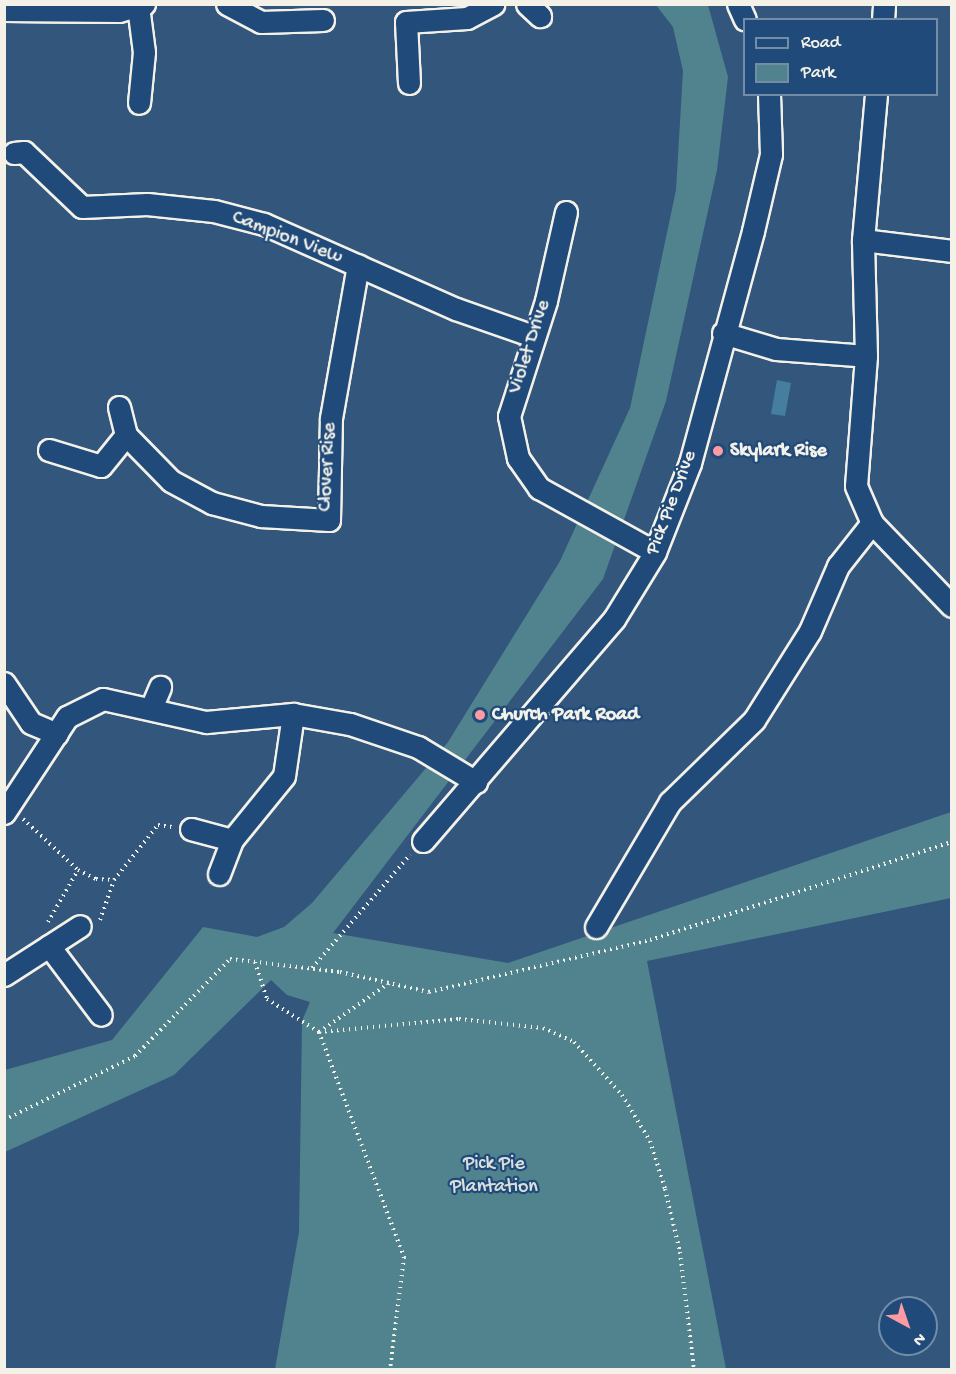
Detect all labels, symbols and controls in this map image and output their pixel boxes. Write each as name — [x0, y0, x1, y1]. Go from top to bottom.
legend — [743, 18, 938, 96]
text: Road — [801, 33, 840, 54]
text: Park — [801, 63, 835, 84]
street label: Campion View — [228, 206, 346, 270]
street label: Violet Drive — [504, 297, 556, 397]
street label: Clover Rise — [314, 422, 342, 512]
place label: Skylark Rise — [730, 439, 827, 463]
marker: Skylark Rise — [711, 444, 725, 458]
street label: Pick Pie Drive — [641, 447, 703, 559]
place label: Church Park Road — [492, 703, 639, 727]
marker: Church Park Road — [473, 708, 487, 722]
park label: Pick Pie Plantation — [450, 1153, 538, 1200]
north arrow — [878, 1296, 938, 1356]
text: N — [909, 1328, 929, 1349]

